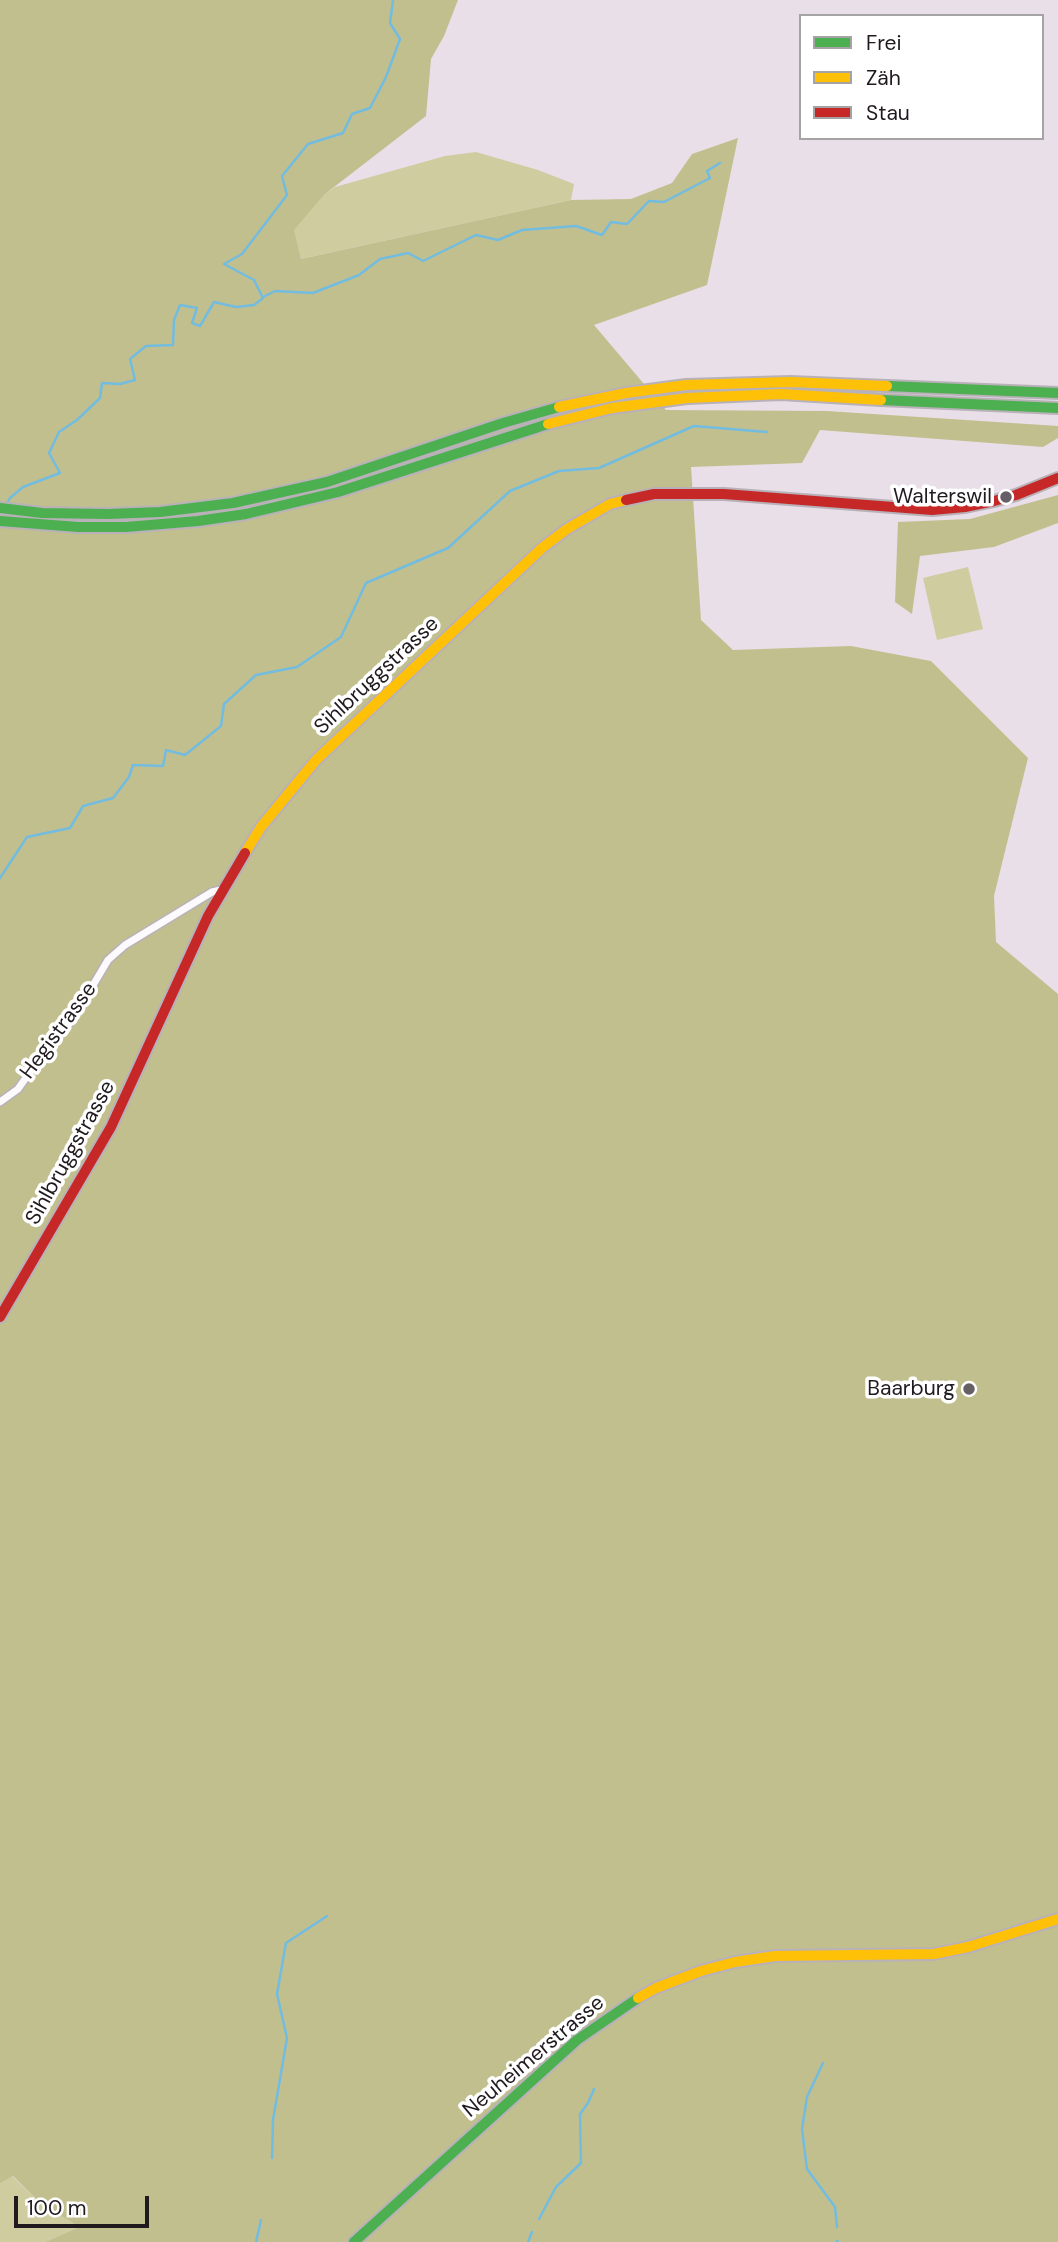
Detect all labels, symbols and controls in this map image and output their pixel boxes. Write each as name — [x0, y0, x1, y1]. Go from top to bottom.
legend — [799, 14, 1044, 140]
text: Frei — [866, 29, 902, 57]
text: Zäh — [866, 64, 901, 92]
text: Stau — [866, 99, 910, 127]
place label: Walterswil — [893, 484, 992, 510]
marker: Walterswil — [998, 489, 1014, 505]
street label: Sihlbruggstrasse — [310, 612, 444, 740]
street label: Hegistrasse — [15, 978, 103, 1084]
street label: Sihlbruggstrasse — [21, 1077, 121, 1229]
place label: Baarburg — [867, 1376, 955, 1402]
marker: Baarburg — [961, 1381, 977, 1397]
street label: Neuheimerstrasse — [458, 1991, 610, 2123]
scale bar — [18, 2182, 152, 2226]
text: 100 m — [27, 2194, 87, 2222]

